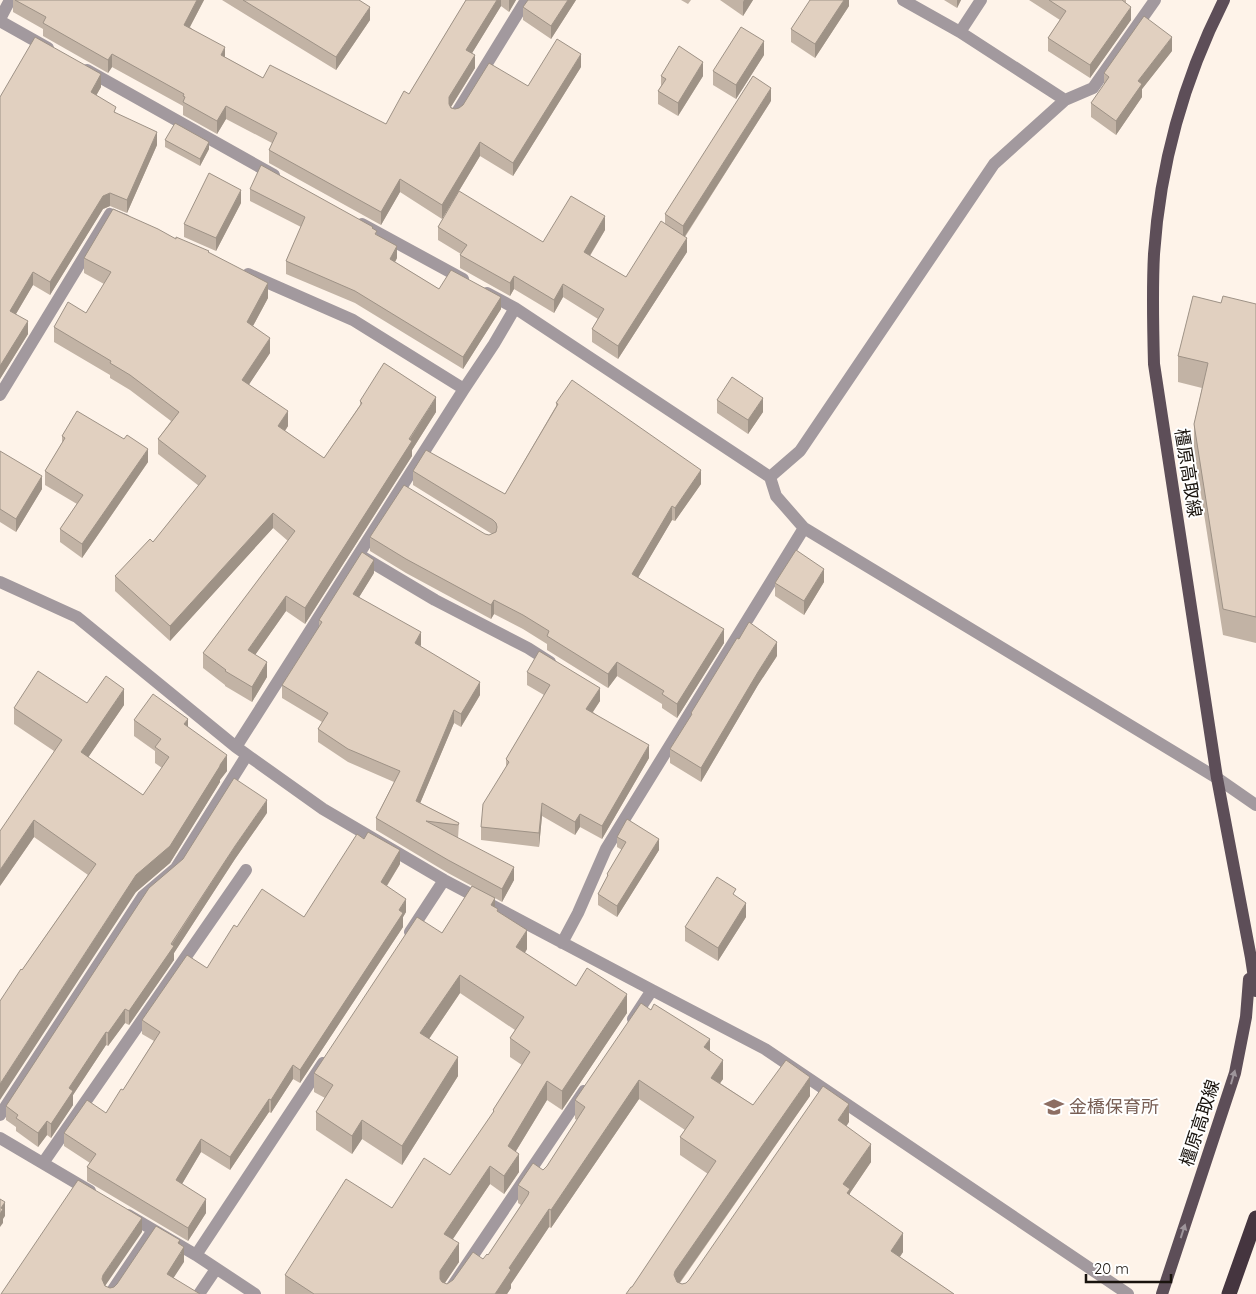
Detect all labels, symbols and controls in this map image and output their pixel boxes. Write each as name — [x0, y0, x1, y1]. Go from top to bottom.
street label: 橿原高取線 — [1170, 427, 1207, 519]
one-way arrow — [1230, 1069, 1238, 1084]
street label: 橿原高取線 — [1175, 1076, 1224, 1169]
place label: 金橋保育所 — [1069, 1095, 1159, 1118]
school or university icon: 金橋保育所 — [1043, 1096, 1065, 1118]
one-way arrow — [1179, 1223, 1187, 1238]
scale bar — [1086, 1252, 1171, 1284]
text: 20 m — [1094, 1259, 1129, 1278]

